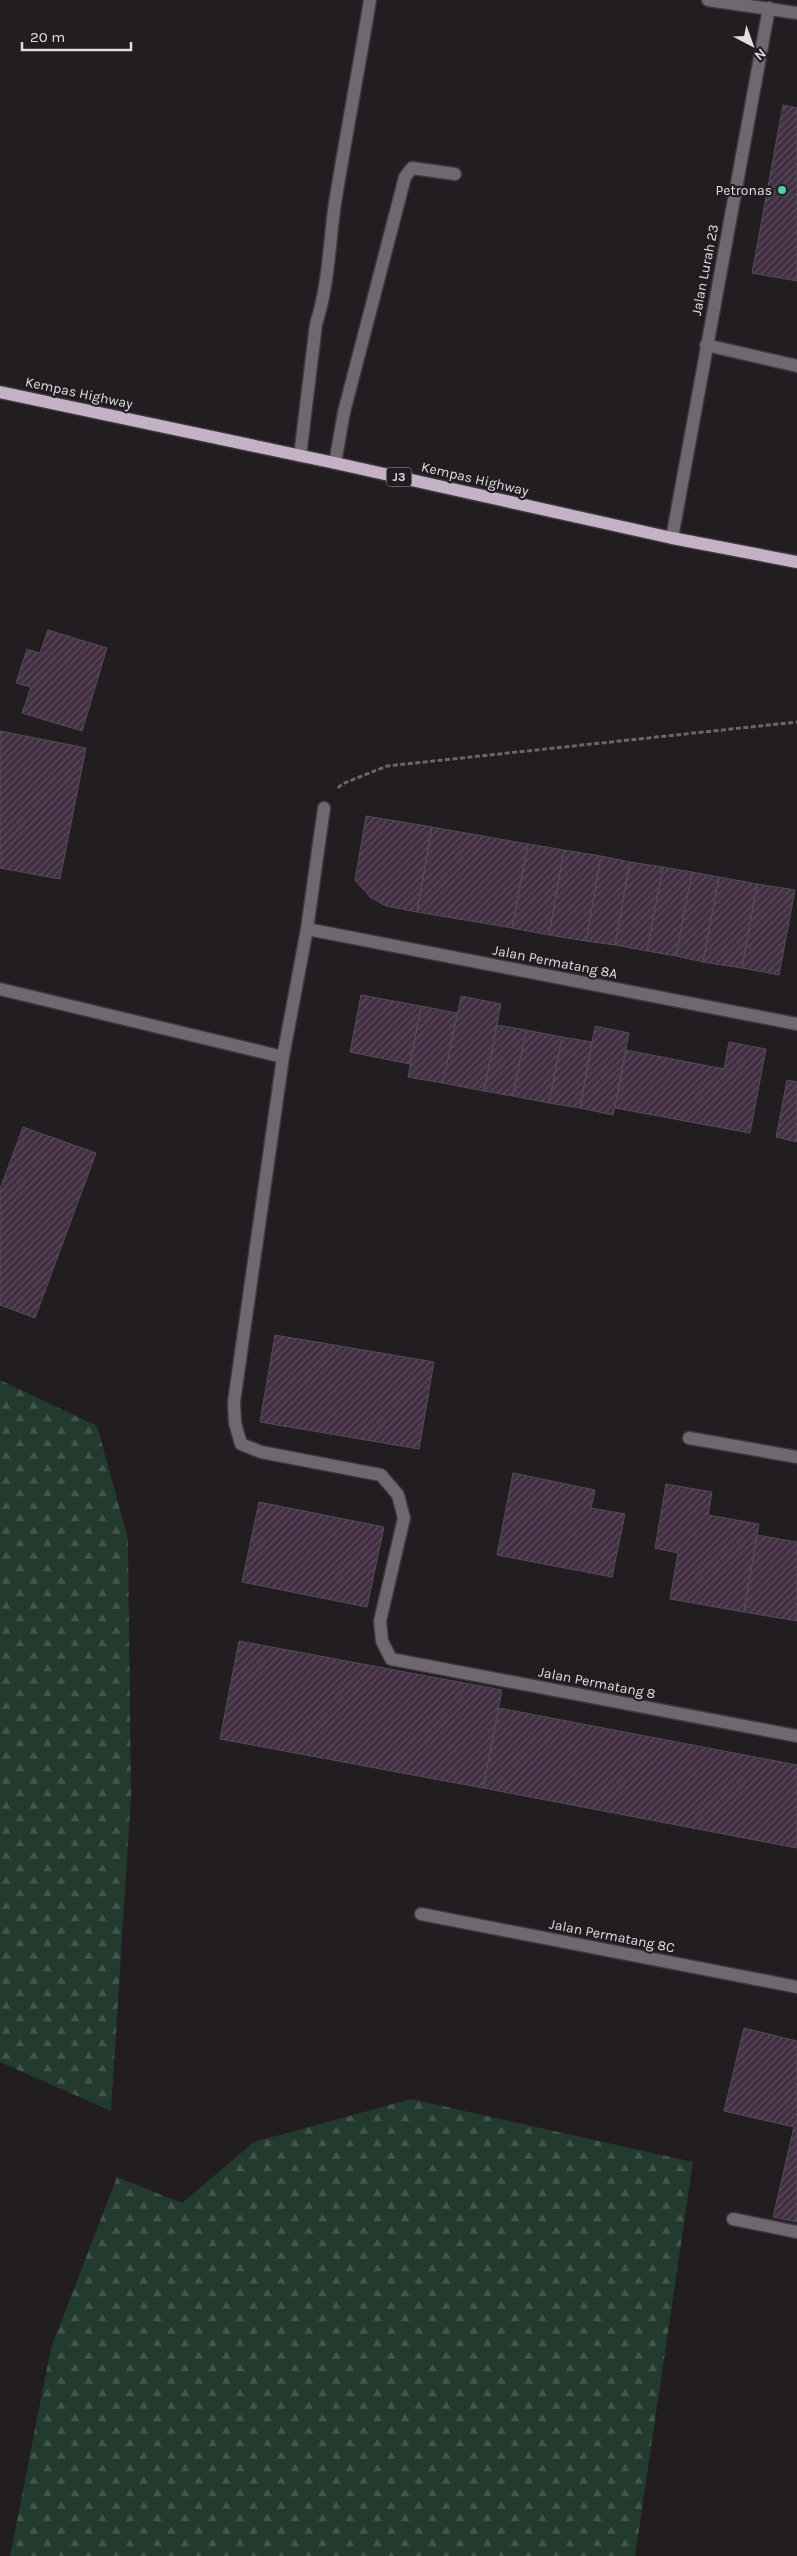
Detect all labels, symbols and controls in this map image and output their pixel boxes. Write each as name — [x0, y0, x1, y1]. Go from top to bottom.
scale bar — [22, 20, 131, 52]
north arrow — [727, 20, 777, 70]
text: 20 m — [30, 28, 65, 46]
text: N — [751, 45, 770, 64]
place label: Petronas — [716, 182, 772, 199]
marker: Petronas — [776, 184, 788, 196]
street label: Jalan Lurah 23 — [688, 223, 722, 317]
street label: Kempas Highway — [24, 373, 135, 413]
street label: Kempas Highway — [420, 458, 531, 500]
road number: J3 — [386, 468, 412, 487]
street label: Jalan Permatang 8A — [491, 942, 619, 982]
street label: Jalan Permatang 8 — [537, 1663, 657, 1703]
street label: Jalan Permatang 8C — [548, 1916, 676, 1956]

